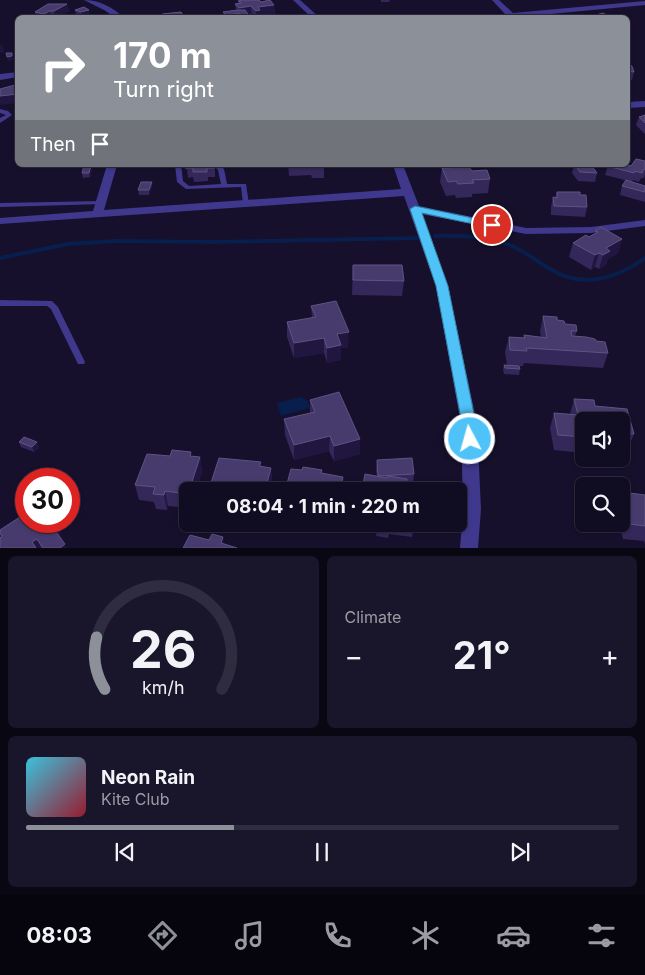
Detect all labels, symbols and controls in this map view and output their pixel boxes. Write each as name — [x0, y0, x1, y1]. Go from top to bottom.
text: 170 m — [113, 34, 212, 76]
icon: right — [30, 35, 95, 100]
text: Turn right — [113, 76, 214, 102]
icon: arrive — [86, 130, 114, 158]
text: Then — [30, 133, 76, 156]
pin — [471, 204, 513, 246]
icon: arrive — [478, 211, 506, 239]
position arrow — [443, 412, 495, 464]
map controls — [575, 412, 630, 532]
button: sound — [575, 412, 630, 467]
speed limit sign: 30 — [15, 468, 80, 533]
button: search — [575, 477, 630, 532]
text: 08:04 · 1 min · 220 m — [226, 495, 420, 518]
text: Climate — [345, 607, 401, 627]
text: 26 — [130, 618, 197, 681]
text: 21° — [453, 632, 511, 678]
text: − — [345, 639, 363, 673]
text: + — [600, 639, 619, 673]
text: km/h — [142, 677, 184, 698]
text: Neon Rain — [101, 766, 195, 789]
text: Kite Club — [101, 789, 170, 809]
icon: previous — [111, 838, 139, 866]
icon: pause — [308, 838, 336, 866]
icon: next — [506, 838, 534, 866]
icon: directions — [145, 918, 180, 953]
icon: music — [232, 918, 267, 953]
icon: phone — [320, 918, 355, 953]
icon: climate — [408, 918, 443, 953]
icon: car — [496, 918, 531, 953]
icon: filters — [584, 918, 619, 953]
text: 08:03 — [26, 922, 92, 948]

